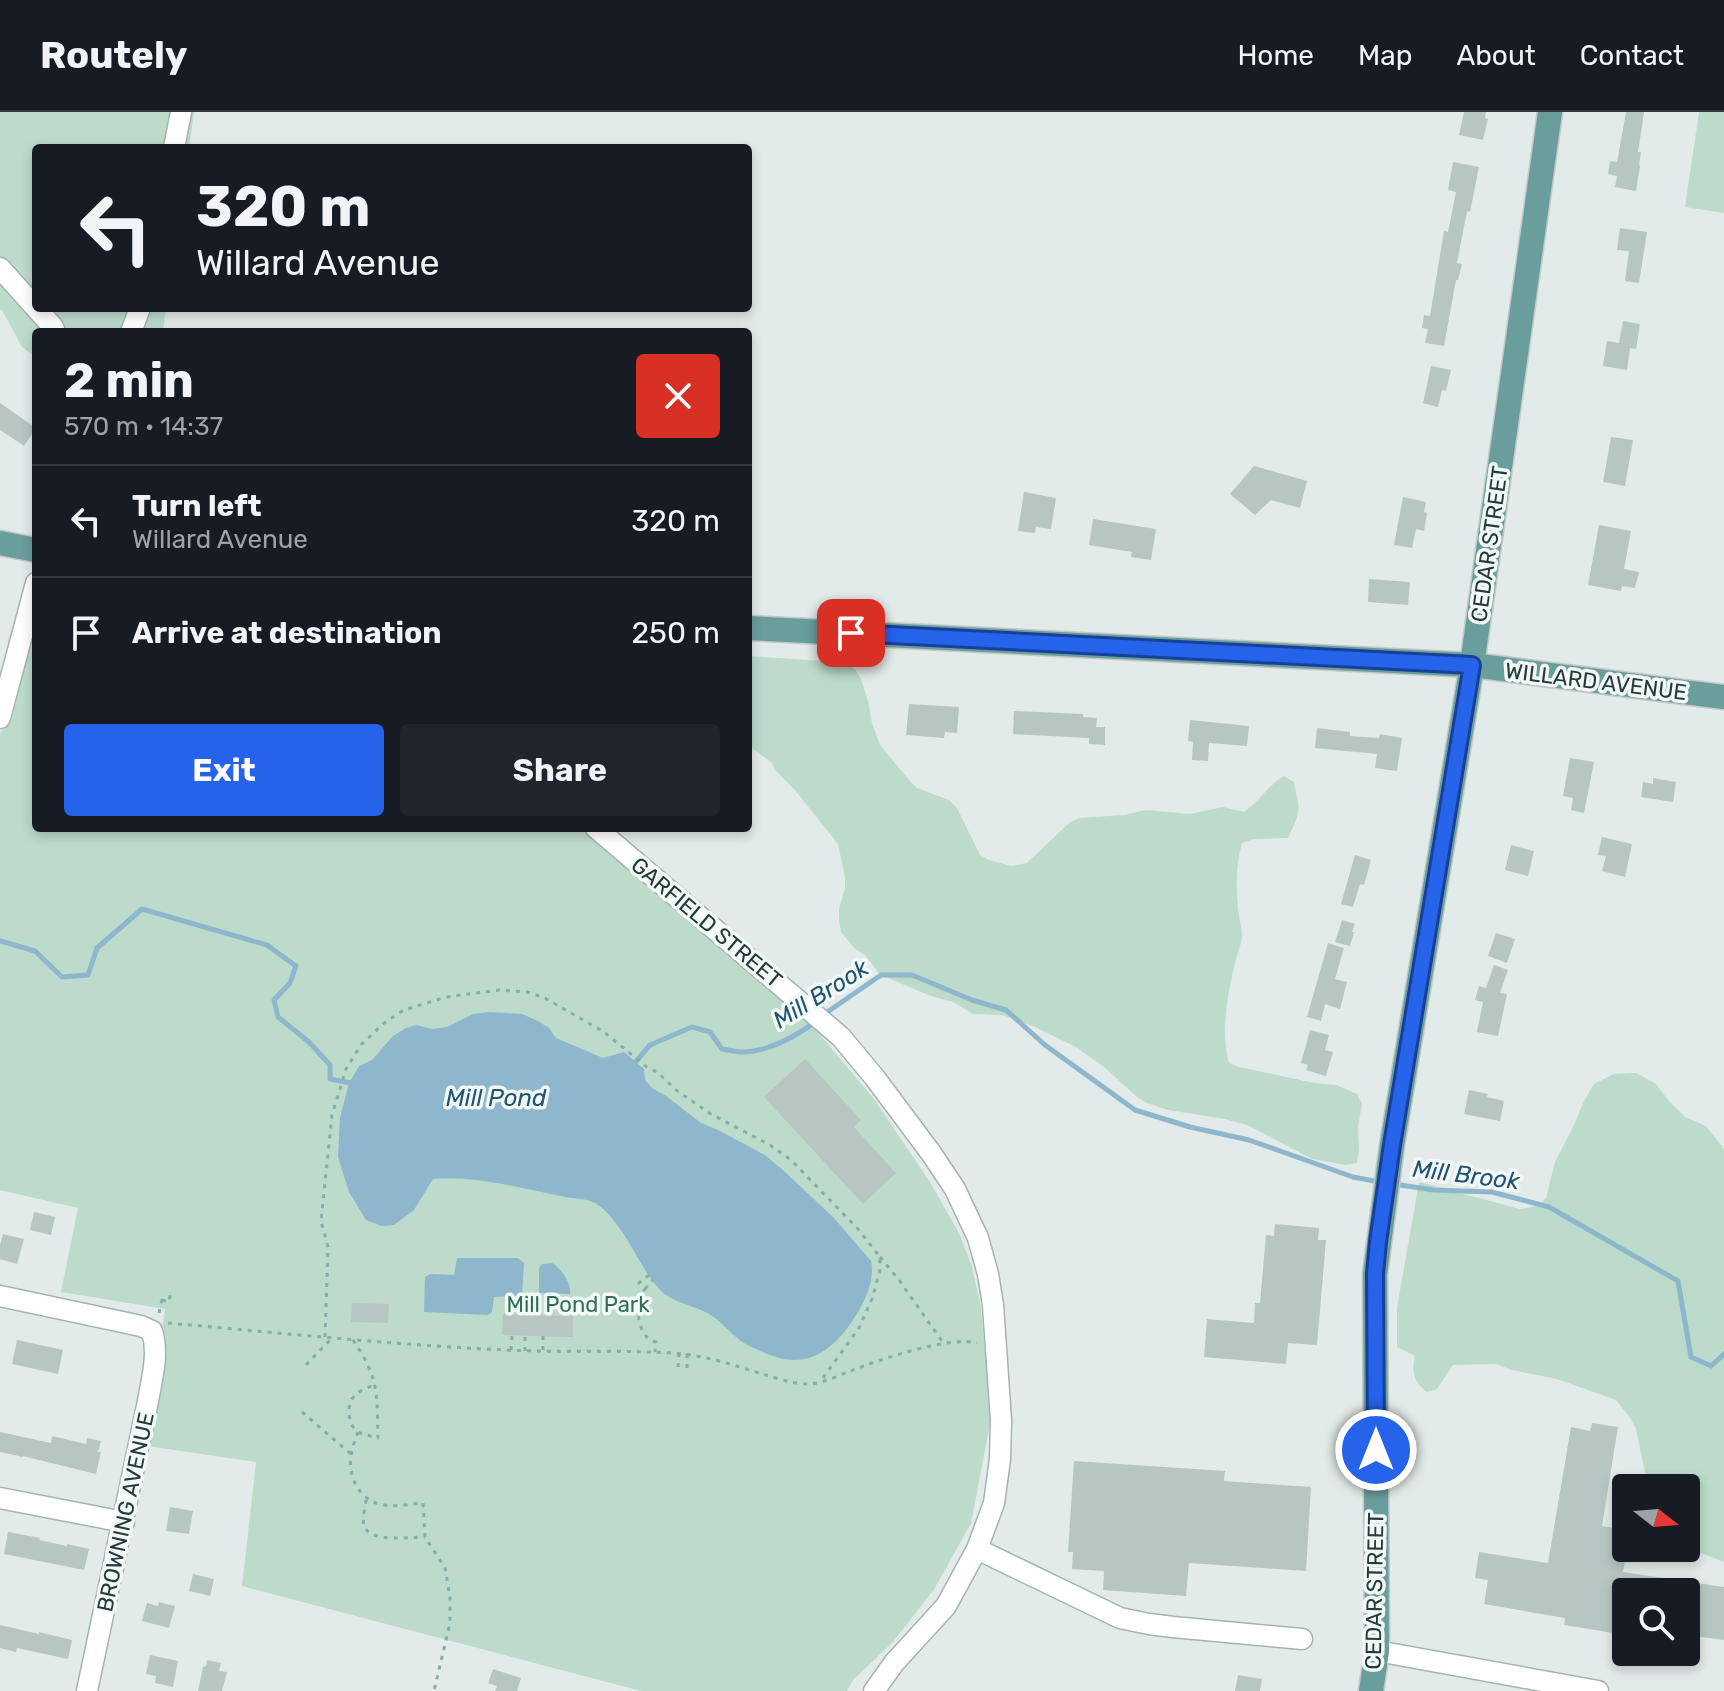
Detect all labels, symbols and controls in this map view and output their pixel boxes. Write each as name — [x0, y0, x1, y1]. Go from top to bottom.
text: Routely — [40, 32, 187, 78]
text: Home — [1237, 39, 1314, 72]
text: Map — [1358, 39, 1412, 72]
text: About — [1456, 39, 1536, 72]
text: Contact — [1580, 39, 1684, 72]
text: 320 m — [196, 174, 371, 240]
icon: left — [64, 176, 168, 280]
text: Willard Avenue — [196, 241, 440, 284]
text: 2 min — [64, 352, 194, 409]
button: close — [636, 354, 720, 438]
text: 570 m · 14:37 — [64, 411, 223, 442]
street label: CEDAR STREET — [1465, 464, 1514, 624]
text: Turn left — [132, 488, 262, 524]
icon: left — [64, 499, 108, 543]
text: 320 m — [631, 503, 720, 539]
text: Willard Avenue — [132, 524, 308, 555]
pin — [817, 599, 885, 667]
icon: arrive — [64, 611, 108, 655]
icon: arrive — [829, 611, 873, 655]
text: Arrive at destination — [132, 615, 442, 651]
text: 250 m — [632, 615, 720, 651]
street label: WILLARD AVENUE — [1503, 657, 1688, 706]
button: Exit — [64, 724, 384, 816]
button: Share — [400, 724, 720, 816]
street label: GARFIELD STREET — [626, 851, 788, 994]
water label: Mill Brook — [768, 953, 875, 1034]
water label: Mill Pond — [446, 1084, 547, 1112]
water label: Mill Brook — [1411, 1155, 1522, 1196]
park label: Mill Pond Park — [506, 1291, 650, 1318]
position arrow — [1334, 1408, 1418, 1492]
street label: BROWNING AVENUE — [91, 1410, 160, 1614]
north arrow — [1612, 1474, 1700, 1562]
map controls — [1612, 1474, 1700, 1666]
street label: CEDAR STREET — [1360, 1512, 1389, 1670]
button: search — [1612, 1578, 1700, 1666]

